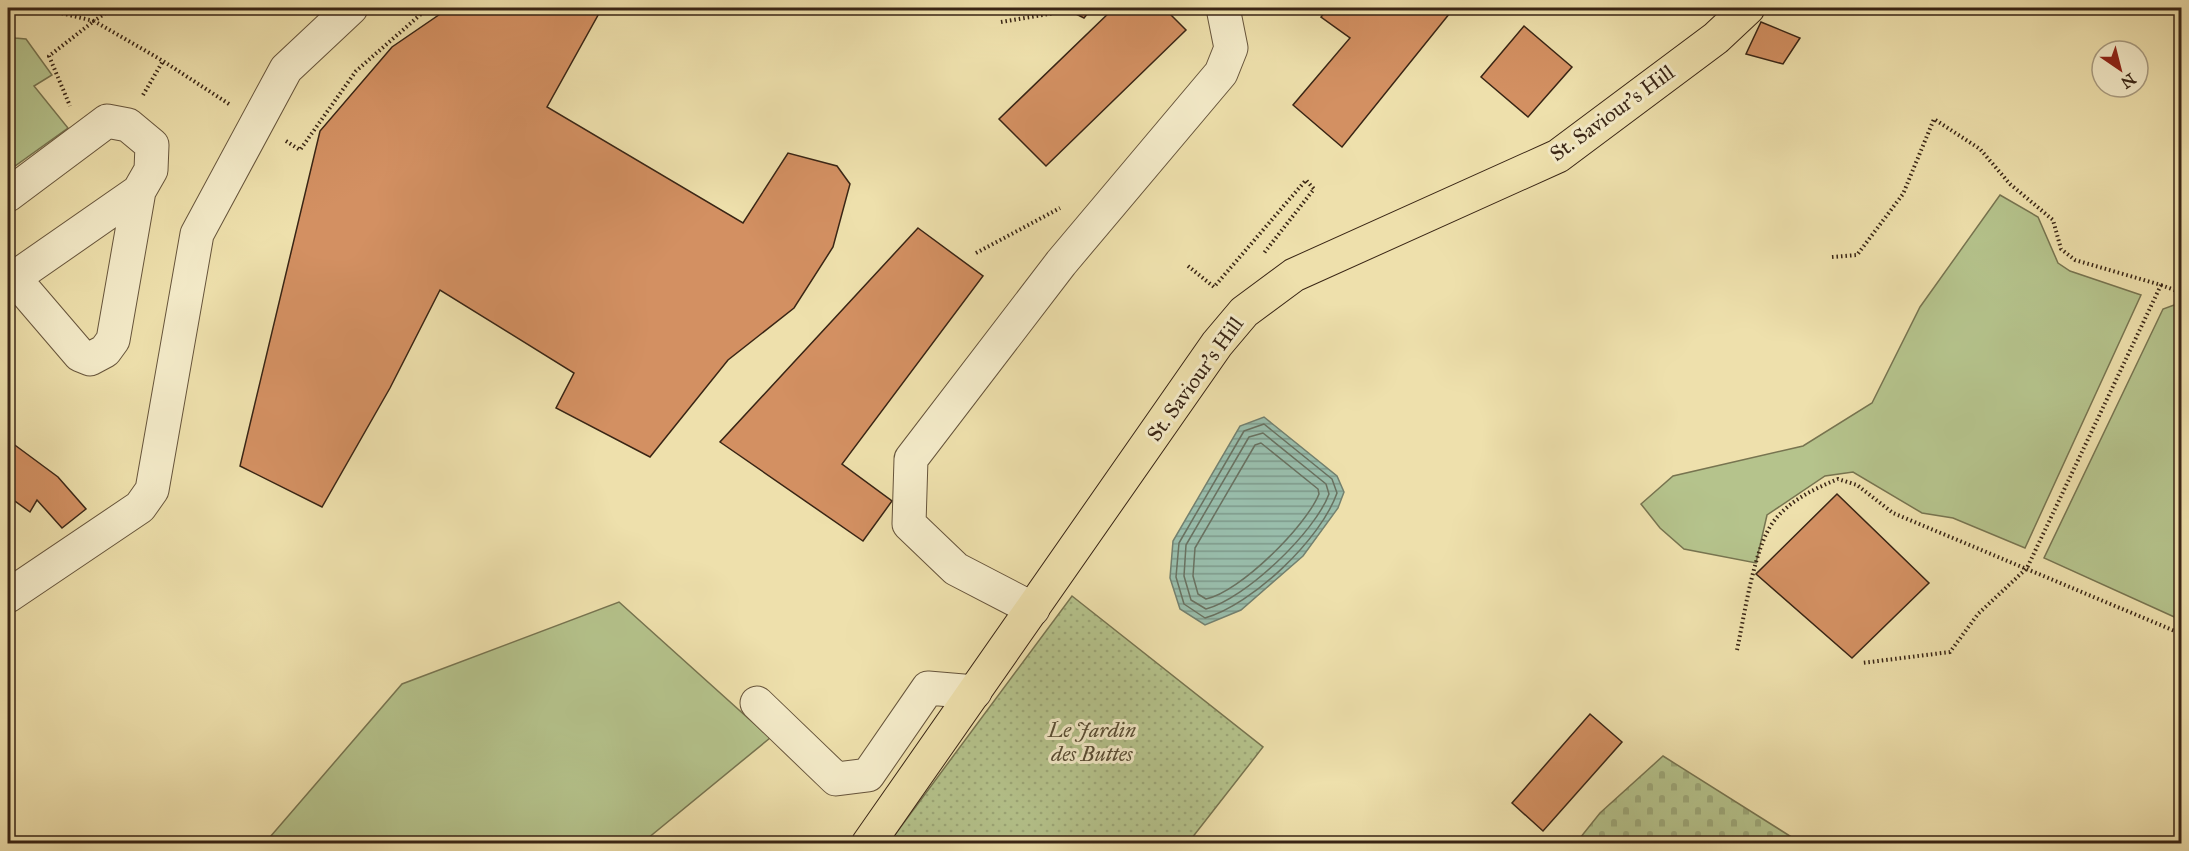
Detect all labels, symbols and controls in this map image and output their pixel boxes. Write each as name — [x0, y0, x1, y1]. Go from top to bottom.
north arrow — [2090, 39, 2150, 99]
street label: St. Saviour's Hill — [1545, 59, 1680, 167]
text: N — [2117, 69, 2139, 93]
street label: St. Saviour's Hill — [1141, 311, 1249, 446]
park label: Le Jardin des Buttes — [1047, 717, 1136, 767]

